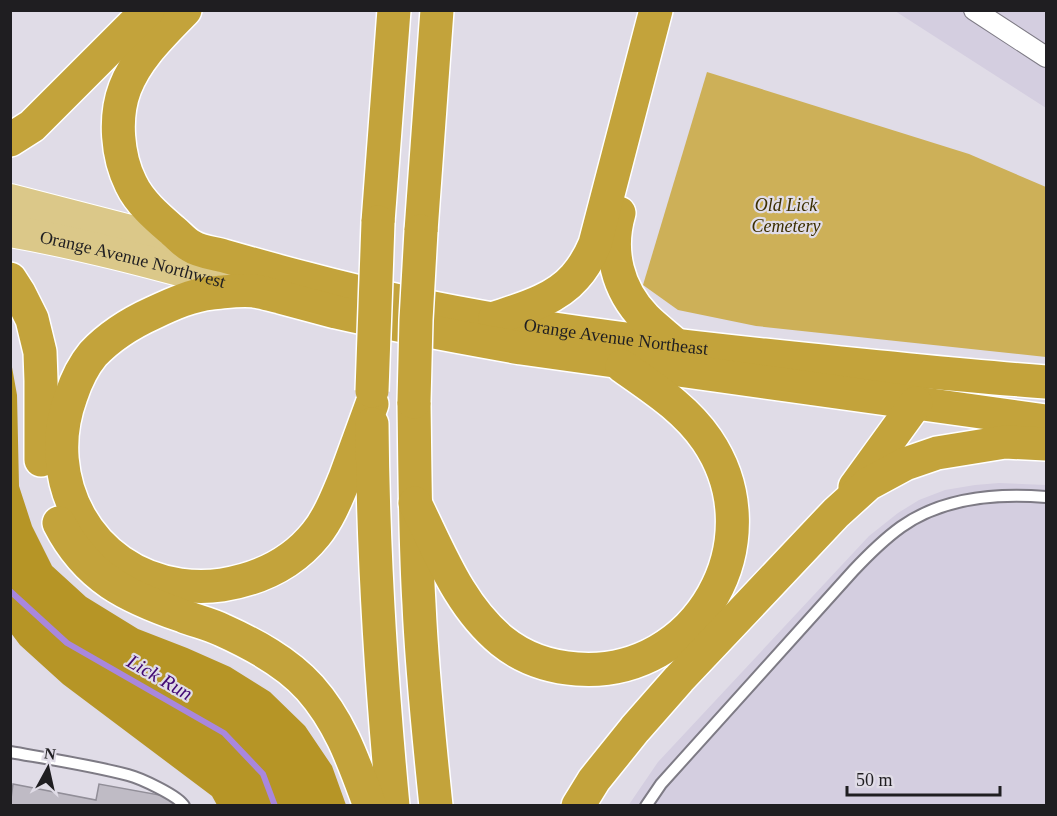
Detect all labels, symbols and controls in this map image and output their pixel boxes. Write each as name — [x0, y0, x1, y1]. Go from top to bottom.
park label: Old Lick Cemetery — [752, 195, 820, 236]
street label: Orange Avenue Northwest — [38, 227, 228, 292]
street label: Orange Avenue Northeast — [522, 314, 709, 359]
water label: Lick Run — [123, 649, 197, 704]
north arrow — [18, 738, 78, 798]
text: N — [43, 744, 57, 763]
scale bar — [847, 759, 1000, 797]
text: 50 m — [856, 770, 893, 790]

